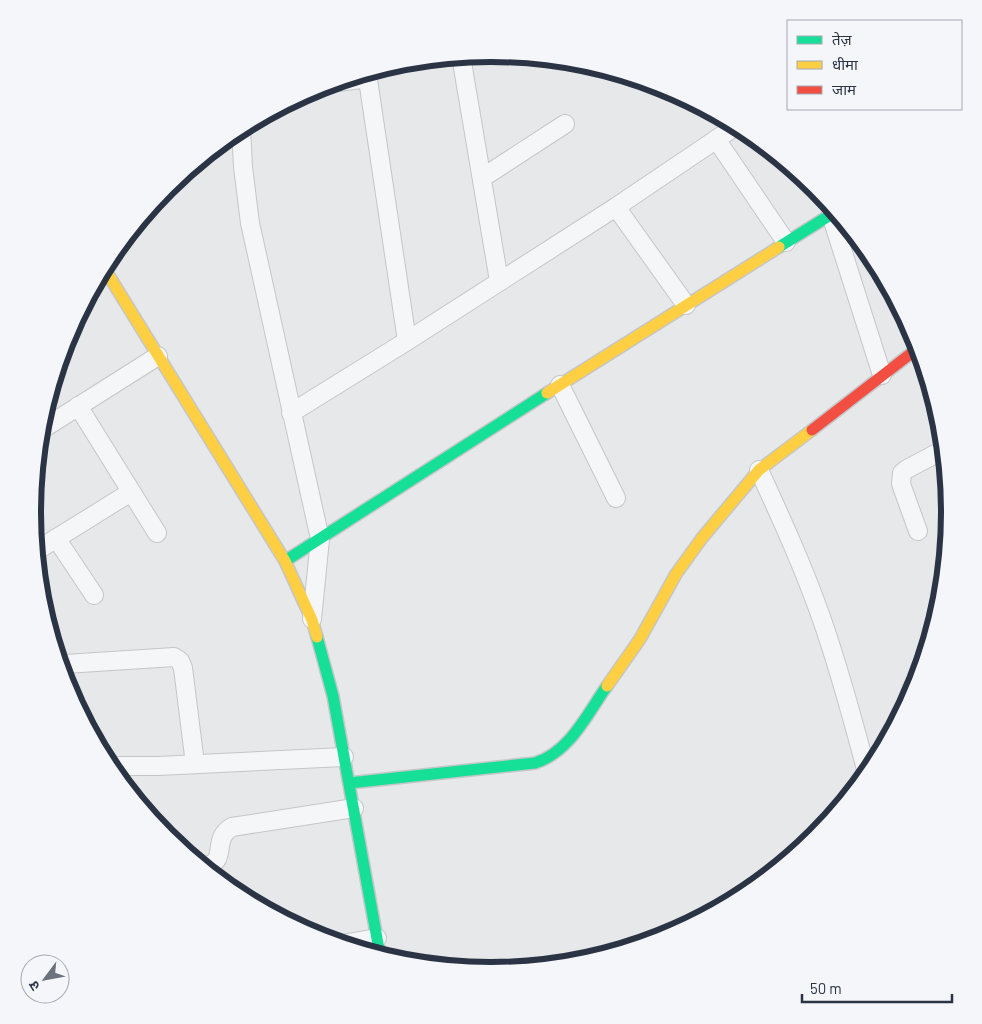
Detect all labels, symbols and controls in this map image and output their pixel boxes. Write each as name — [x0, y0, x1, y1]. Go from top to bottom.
legend — [787, 20, 962, 110]
text: तेज़ — [832, 30, 853, 48]
text: धीमा — [832, 55, 859, 73]
text: जाम — [832, 80, 857, 98]
north arrow — [20, 954, 70, 1004]
scale bar — [802, 972, 952, 1004]
text: उ — [24, 977, 43, 994]
text: 50 m — [810, 979, 842, 997]

